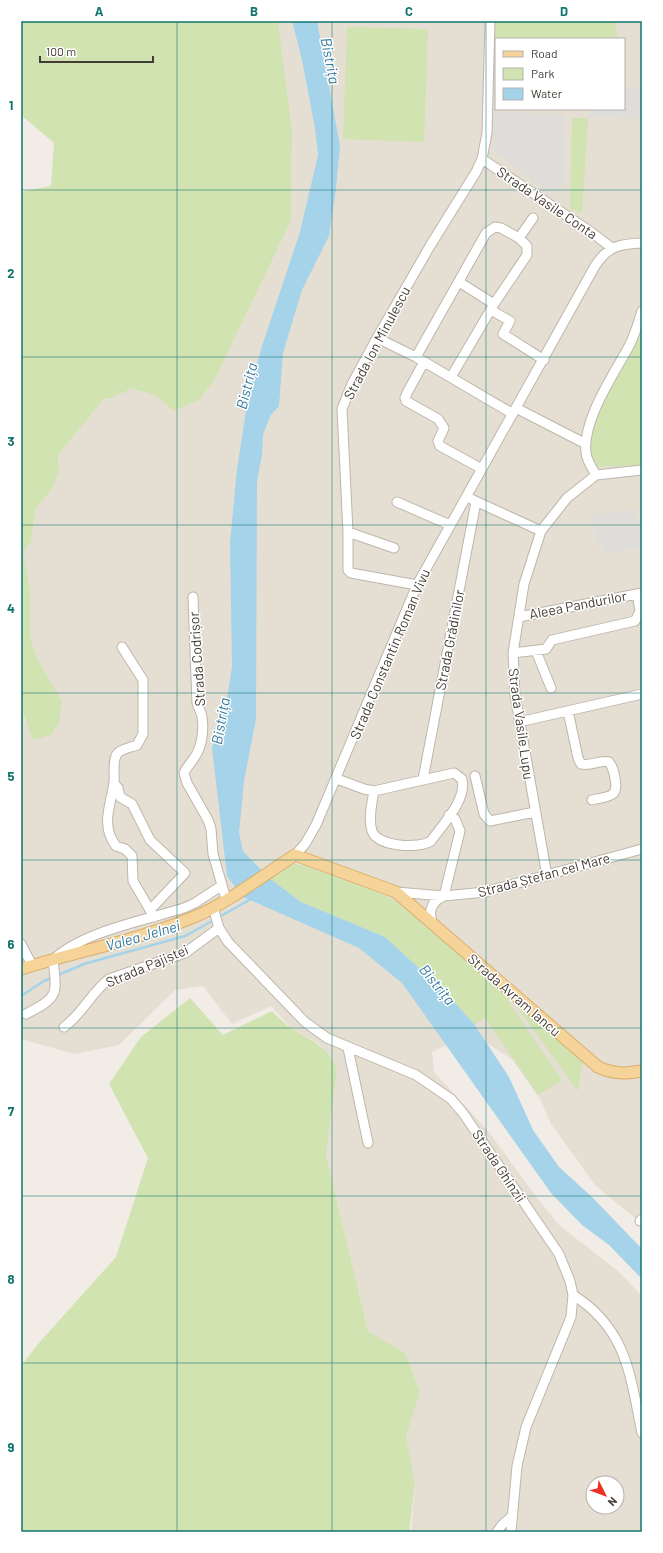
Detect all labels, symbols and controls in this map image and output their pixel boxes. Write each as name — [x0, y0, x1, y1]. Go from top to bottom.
text: A — [95, 3, 104, 19]
text: B — [250, 3, 258, 19]
text: C — [405, 3, 413, 19]
text: D — [560, 3, 568, 19]
water label: Bistrița — [318, 36, 344, 86]
scale bar — [40, 38, 153, 64]
legend — [495, 38, 625, 110]
text: 100 m — [46, 44, 76, 58]
text: Road — [531, 46, 558, 60]
text: Park — [531, 66, 555, 80]
text: Water — [531, 86, 563, 100]
text: 1 — [9, 97, 13, 113]
street label: Strada Vasile Conta — [494, 163, 601, 242]
text: 2 — [7, 265, 15, 281]
street label: Strada Ion Minulescu — [340, 283, 414, 402]
water label: Bistrița — [232, 361, 260, 411]
text: 3 — [7, 433, 15, 449]
street label: Strada Constantin Roman Vivu — [346, 566, 433, 742]
street label: Aleea Pandurilor — [528, 587, 628, 622]
street label: Strada Grădinilor — [431, 588, 468, 692]
text: 4 — [7, 600, 15, 616]
street label: Strada Codrișor — [185, 611, 208, 707]
street label: Strada Vasile Lupu — [505, 667, 538, 781]
water label: Bistrița — [207, 696, 233, 746]
text: 5 — [7, 768, 15, 784]
street label: Strada Ștefan cel Mare — [476, 849, 612, 900]
water label: Valea Jelnei — [103, 916, 182, 954]
text: 6 — [8, 936, 15, 952]
street label: Strada Pajiștei — [103, 940, 191, 991]
street label: Strada Avram Iancu — [464, 950, 564, 1040]
water label: Bistrița — [416, 960, 460, 1008]
text: 7 — [8, 1103, 15, 1119]
street label: Strada Ghinzii — [469, 1126, 530, 1205]
text: 8 — [7, 1271, 15, 1287]
text: 9 — [8, 1439, 15, 1455]
north arrow — [585, 1475, 625, 1515]
text: N — [606, 1495, 620, 1509]

